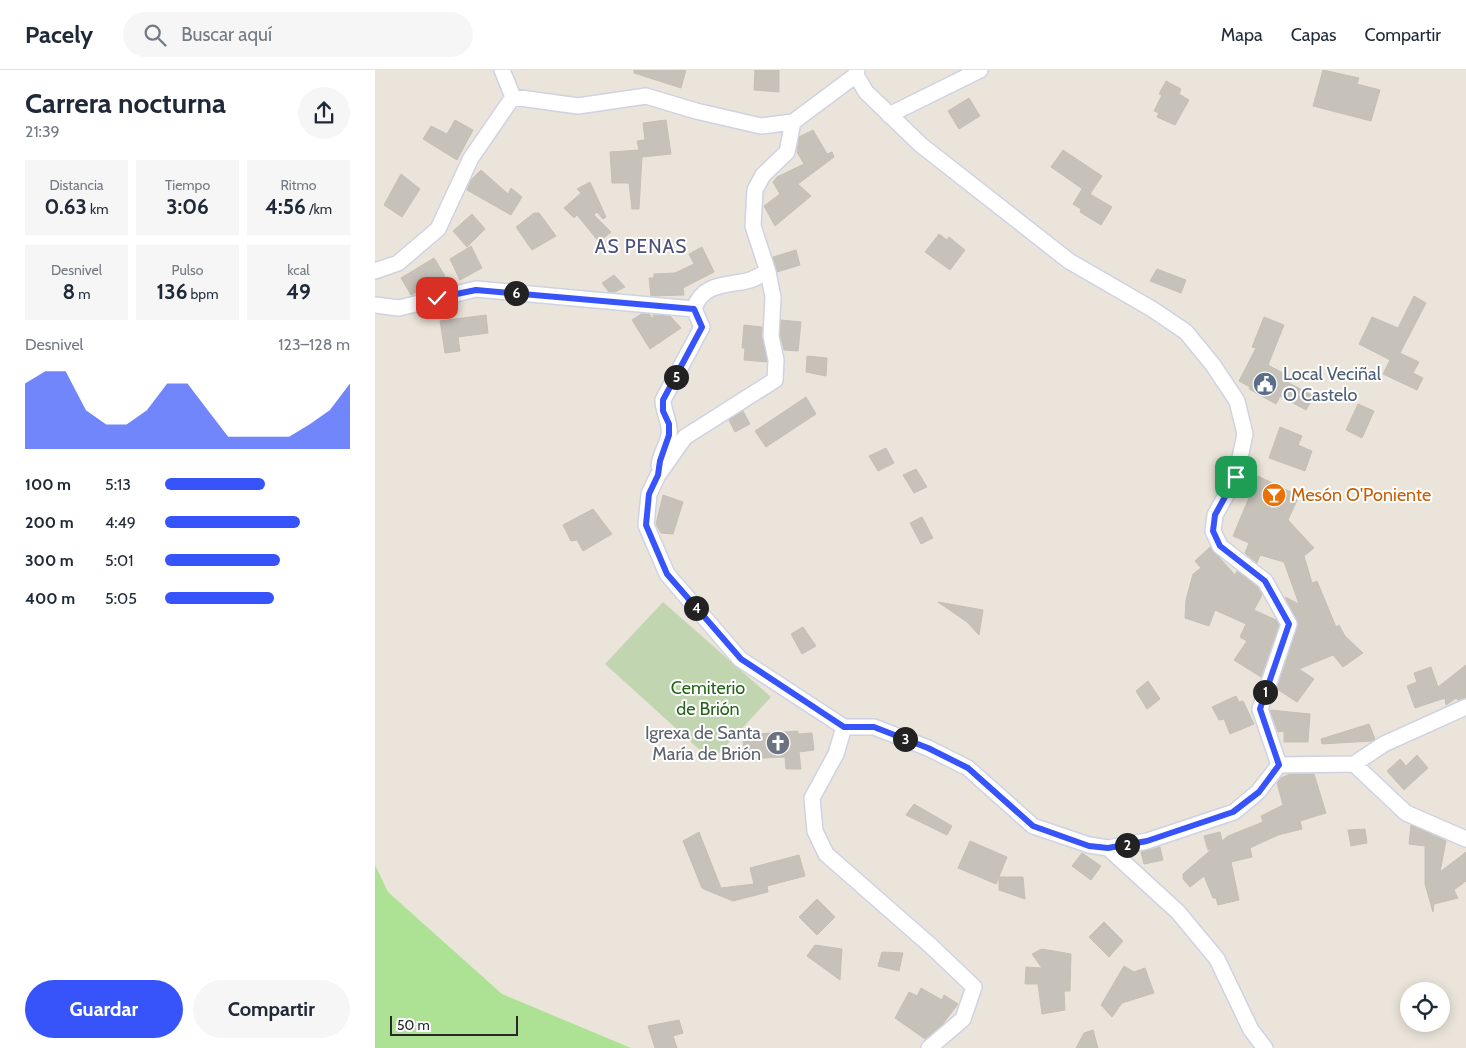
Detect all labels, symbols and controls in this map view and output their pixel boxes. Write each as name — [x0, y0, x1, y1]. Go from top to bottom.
search box — [123, 12, 473, 57]
text: Pacely — [25, 20, 93, 49]
icon: search — [141, 21, 169, 49]
text: Buscar aquí — [181, 23, 272, 46]
text: Mapa — [1221, 24, 1263, 46]
text: Capas — [1291, 24, 1337, 46]
text: Compartir — [1365, 24, 1441, 46]
text: Carrera nocturna — [25, 86, 226, 120]
button: share — [298, 87, 350, 139]
text: 21:39 — [25, 122, 60, 141]
text: Distancia — [49, 176, 104, 194]
text: Tiempo — [165, 176, 210, 194]
text: Ritmo — [280, 176, 317, 194]
text: 0.63 — [44, 194, 87, 219]
text: 3:06 — [166, 194, 209, 219]
text: 4:56 — [265, 194, 306, 219]
text: km — [87, 200, 109, 218]
text: /km — [306, 200, 332, 218]
district label: AS PENAS — [595, 235, 687, 258]
text: Desnivel — [51, 261, 102, 279]
text: Pulso — [171, 261, 204, 279]
text: kcal — [287, 261, 310, 279]
pin — [416, 277, 458, 319]
text: 8 — [62, 279, 75, 304]
text: 136 — [157, 279, 187, 304]
text: 49 — [286, 279, 311, 304]
pin: 6 — [503, 280, 529, 306]
icon: check — [423, 284, 451, 312]
text: 6 — [513, 284, 520, 302]
text: m — [75, 285, 91, 303]
text: bpm — [187, 285, 218, 303]
text: Desnivel — [25, 335, 83, 354]
text: 123–128 m — [278, 335, 350, 354]
place label: Local Veciñal O Castelo — [1283, 363, 1382, 406]
pin: 5 — [663, 364, 689, 390]
text: 5 — [673, 368, 680, 386]
public building icon: Local Veciñal O Castelo — [1252, 371, 1278, 397]
pin — [1215, 456, 1257, 498]
icon: arrive — [1222, 463, 1250, 491]
text: 100 m — [25, 475, 71, 494]
text: 5:13 — [105, 475, 131, 494]
bar icon: Mesón O'Poniente — [1261, 482, 1287, 508]
place label: Mesón O'Poniente — [1291, 484, 1431, 506]
text: 200 m — [25, 513, 74, 532]
text: 4:49 — [105, 513, 136, 532]
text: 300 m — [25, 551, 74, 570]
text: 5:01 — [105, 551, 133, 570]
text: 400 m — [25, 589, 75, 608]
text: 5:05 — [105, 589, 137, 608]
pin: 4 — [683, 596, 709, 620]
text: 4 — [692, 599, 701, 617]
park label: Cemiterio de Brión — [671, 677, 745, 720]
pin: 1 — [1253, 680, 1277, 704]
text: 1 — [1263, 683, 1268, 701]
place label: Igrexa de Santa María de Brión — [645, 722, 761, 765]
pin: 3 — [893, 726, 917, 752]
church icon: Igrexa de Santa María de Brión — [765, 730, 791, 756]
text: 3 — [902, 730, 909, 748]
pin: 2 — [1115, 832, 1139, 858]
text: 2 — [1124, 836, 1131, 854]
button: Guardar — [25, 980, 183, 1038]
button: Compartir — [193, 980, 350, 1038]
map controls — [1400, 982, 1450, 1032]
button: locate — [1400, 982, 1450, 1032]
scale bar — [390, 1013, 517, 1036]
text: 50 m — [397, 1016, 430, 1034]

